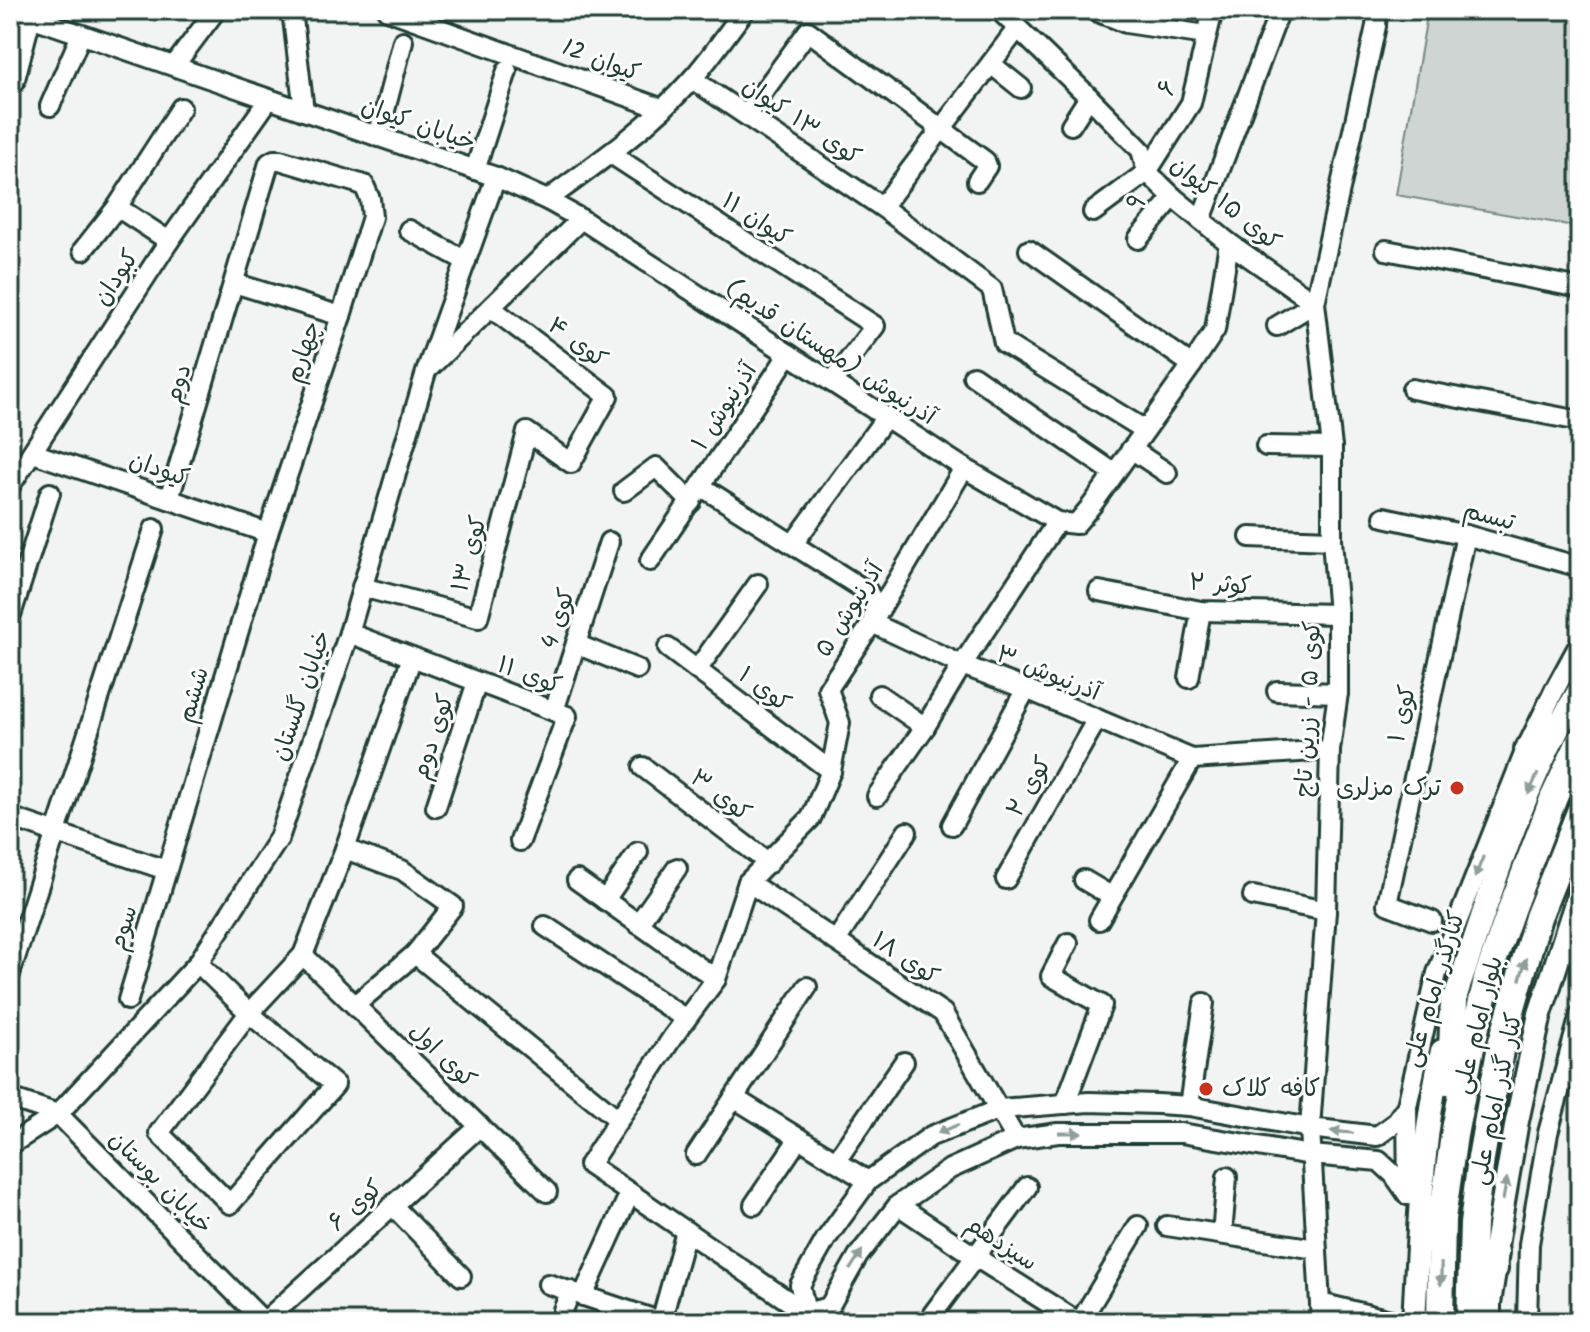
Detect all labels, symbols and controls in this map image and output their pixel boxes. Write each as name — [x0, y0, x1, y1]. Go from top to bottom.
street label: کیوان 12 — [556, 29, 646, 93]
street label: کوی ۱۳ کیوان — [733, 68, 869, 176]
street label: ۶ — [1147, 75, 1189, 101]
street label: خیابان کیوان — [356, 87, 480, 163]
street label: کوی ۱۵ کیوان — [1161, 147, 1289, 261]
street label: کیوان ۱۱ — [713, 183, 799, 257]
street label: ۹ — [1117, 185, 1157, 221]
street label: کبودان — [84, 242, 150, 314]
street label: آذرنیوش (مهستان قدیم) — [716, 270, 944, 437]
street label: کوی ۴ — [539, 307, 615, 379]
street label: چهارم — [275, 316, 333, 388]
street label: آذرنیوش ۱ — [682, 354, 769, 459]
street label: دوم — [155, 360, 203, 408]
street label: کیودان — [124, 442, 194, 498]
street label: تبسم — [1459, 491, 1520, 543]
street label: کوی ۱۳ — [441, 512, 499, 596]
street label: آذرنیوش ۵ — [805, 554, 895, 665]
street label: کوثر ۲ — [1188, 563, 1252, 607]
street label: کوی 4 — [531, 583, 587, 655]
street label: کوی ۵ - زرین تاج — [1285, 620, 1333, 798]
street label: خیابان گلستان — [261, 625, 343, 767]
street label: آذرنیوش ۳ — [990, 635, 1107, 713]
street label: کوی ۱۱ — [491, 646, 567, 706]
street label: کوی ۱ — [729, 657, 799, 723]
street label: ششم — [167, 662, 221, 728]
street label: کوی ۱ — [1378, 682, 1428, 746]
street label: کوی دوم — [402, 689, 466, 785]
street label: کوی ۲ — [997, 749, 1063, 825]
street label: کوی ۳ — [681, 760, 759, 832]
place label: ترک مزلری — [1336, 769, 1442, 808]
one-way arrow — [1526, 772, 1540, 795]
marker: ترک مزلری — [1448, 779, 1466, 797]
one-way arrow — [1473, 855, 1486, 879]
street label: سوم — [99, 901, 149, 955]
street label: کنارگذر امام علی — [1393, 906, 1477, 1072]
street label: کوی ۱۸ — [863, 922, 947, 996]
street label: بلوار امام علی — [1443, 952, 1515, 1098]
one-way arrow — [1517, 957, 1530, 981]
street label: کنار گذر امام علی — [1460, 1009, 1534, 1189]
street label: کوی اول — [399, 1013, 485, 1099]
place label: کافه کلاک — [1222, 1070, 1320, 1109]
marker: کافه کلاک — [1197, 1080, 1215, 1098]
street label: خیابان بوستان — [99, 1122, 221, 1244]
one-way arrow — [936, 1123, 960, 1136]
one-way arrow — [1329, 1125, 1354, 1138]
one-way arrow — [1058, 1127, 1084, 1139]
street label: کوی ۶ — [319, 1170, 393, 1242]
one-way arrow — [1499, 1176, 1511, 1201]
street label: سیزدهم — [957, 1206, 1045, 1282]
one-way arrow — [849, 1250, 864, 1271]
one-way arrow — [1435, 1262, 1447, 1287]

